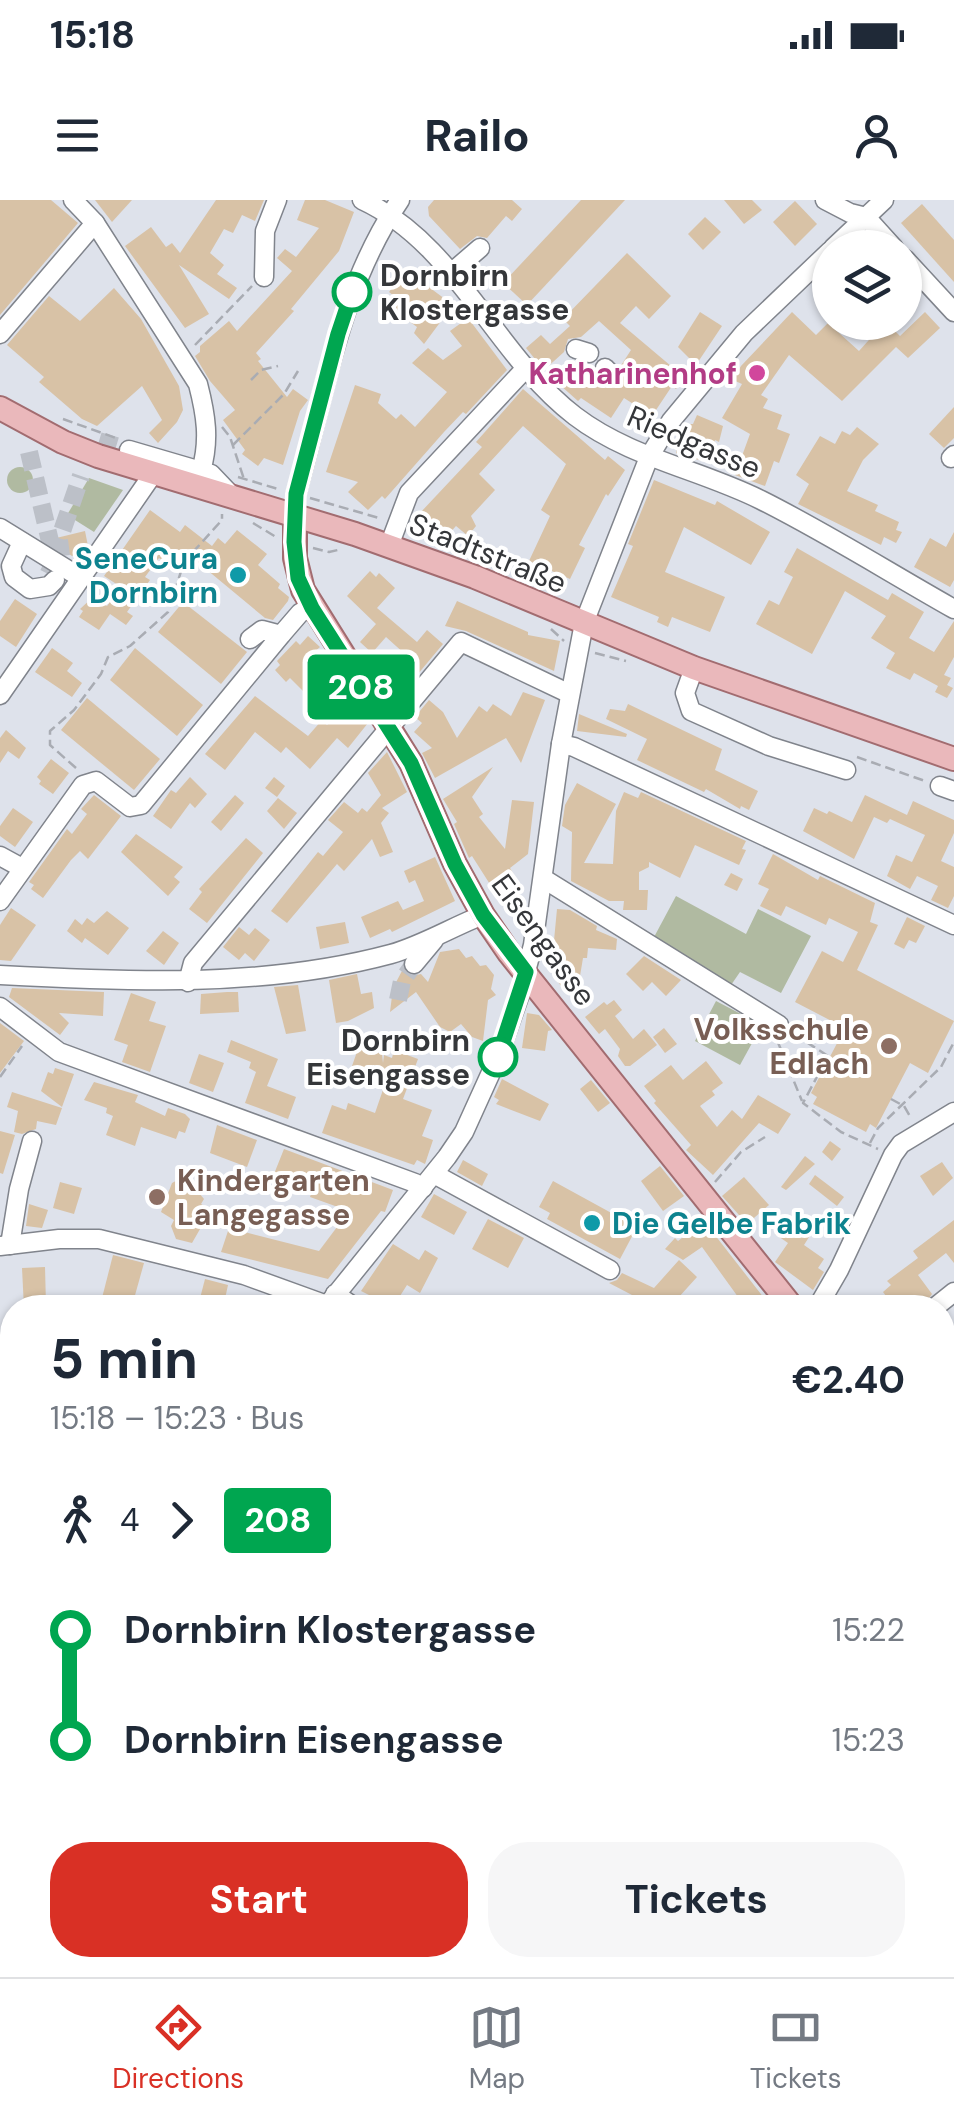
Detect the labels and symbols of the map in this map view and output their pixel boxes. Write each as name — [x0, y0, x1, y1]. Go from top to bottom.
place label: Dornbirn Klostergasse — [380, 256, 569, 329]
marker: Dornbirn Klostergasse — [333, 273, 371, 311]
place label: Katharinenhof — [528, 354, 737, 393]
marker: Katharinenhof — [746, 362, 768, 384]
street label: Riedgasse — [621, 396, 767, 488]
street label: Stadtstraße — [404, 504, 572, 602]
place label: SeneCura Dornbirn — [75, 539, 218, 612]
marker: SeneCura Dornbirn — [227, 564, 249, 586]
line badge: 208 — [304, 654, 418, 720]
street label: Eisengasse — [483, 866, 605, 1014]
place label: Volksschule Edlach — [693, 1010, 869, 1083]
place label: Dornbirn Eisengasse — [306, 1021, 470, 1094]
marker: Volksschule Edlach — [878, 1035, 900, 1057]
marker: Dornbirn Eisengasse — [479, 1038, 517, 1076]
place label: Kindergarten Langegasse — [177, 1161, 370, 1234]
marker: Kindergarten Langegasse — [146, 1186, 168, 1208]
place label: Die Gelbe Fabrik — [612, 1204, 851, 1243]
marker: Die Gelbe Fabrik — [581, 1212, 603, 1234]

